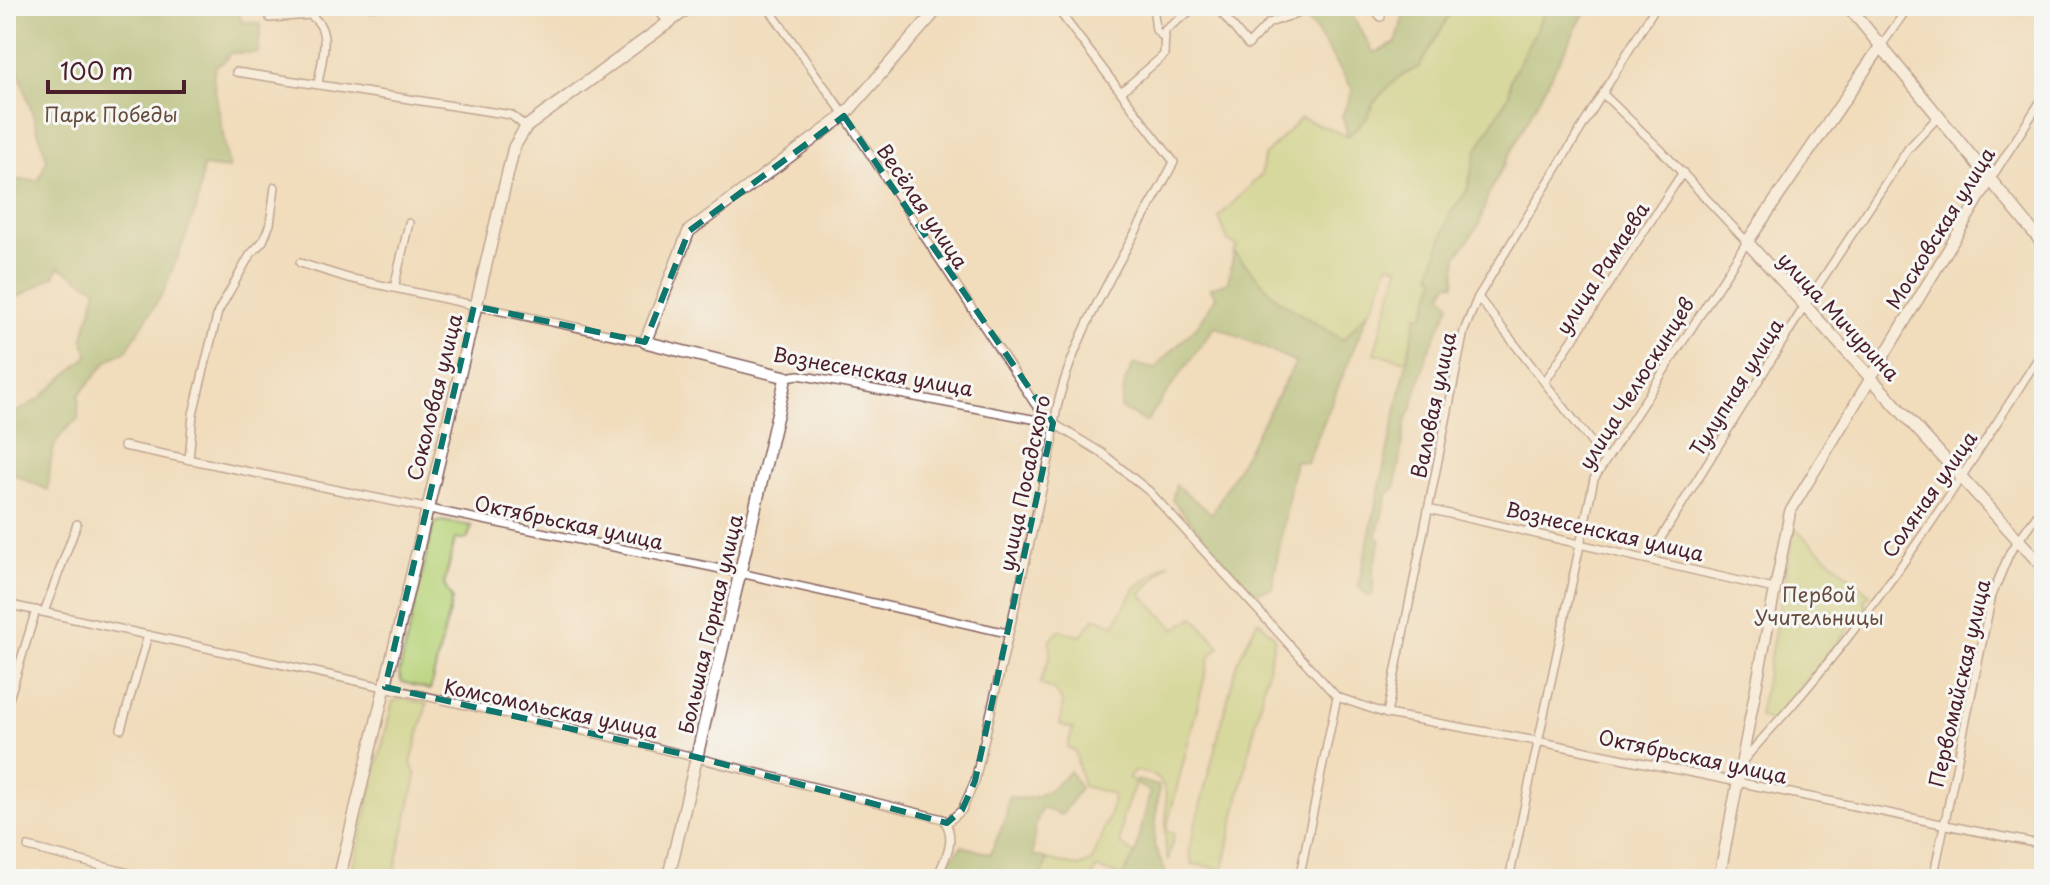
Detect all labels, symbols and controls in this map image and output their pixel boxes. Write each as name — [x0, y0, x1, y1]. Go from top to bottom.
scale bar — [48, 44, 184, 94]
text: 100 m — [60, 52, 133, 88]
park label: Парк Победы — [44, 99, 178, 129]
street label: Весёлая улица — [870, 138, 976, 275]
street label: Московская улица — [1878, 141, 2002, 315]
street label: улица Рамаева — [1548, 195, 1656, 340]
street label: улица Мичурина — [1771, 245, 1907, 387]
street label: улица Челюскинцев — [1571, 291, 1701, 475]
street label: Соколовая улица — [399, 310, 469, 484]
street label: Тулупная улица — [1682, 312, 1791, 462]
street label: Валовая улица — [1403, 329, 1463, 481]
street label: Вознесенская улица — [771, 339, 976, 403]
street label: улица Посадского — [991, 392, 1057, 574]
street label: Соляная улица — [1874, 424, 1984, 564]
street label: Октябрьская улица — [472, 487, 667, 557]
street label: Вознесенская улица — [1503, 494, 1707, 568]
street label: Большая Горная улица — [670, 511, 750, 737]
street label: Первомайская улица — [1921, 576, 1998, 790]
park label: Первой Учительницы — [1754, 579, 1884, 632]
street label: Комсомольская улица — [441, 671, 661, 745]
street label: Октябрьская улица — [1596, 721, 1791, 791]

